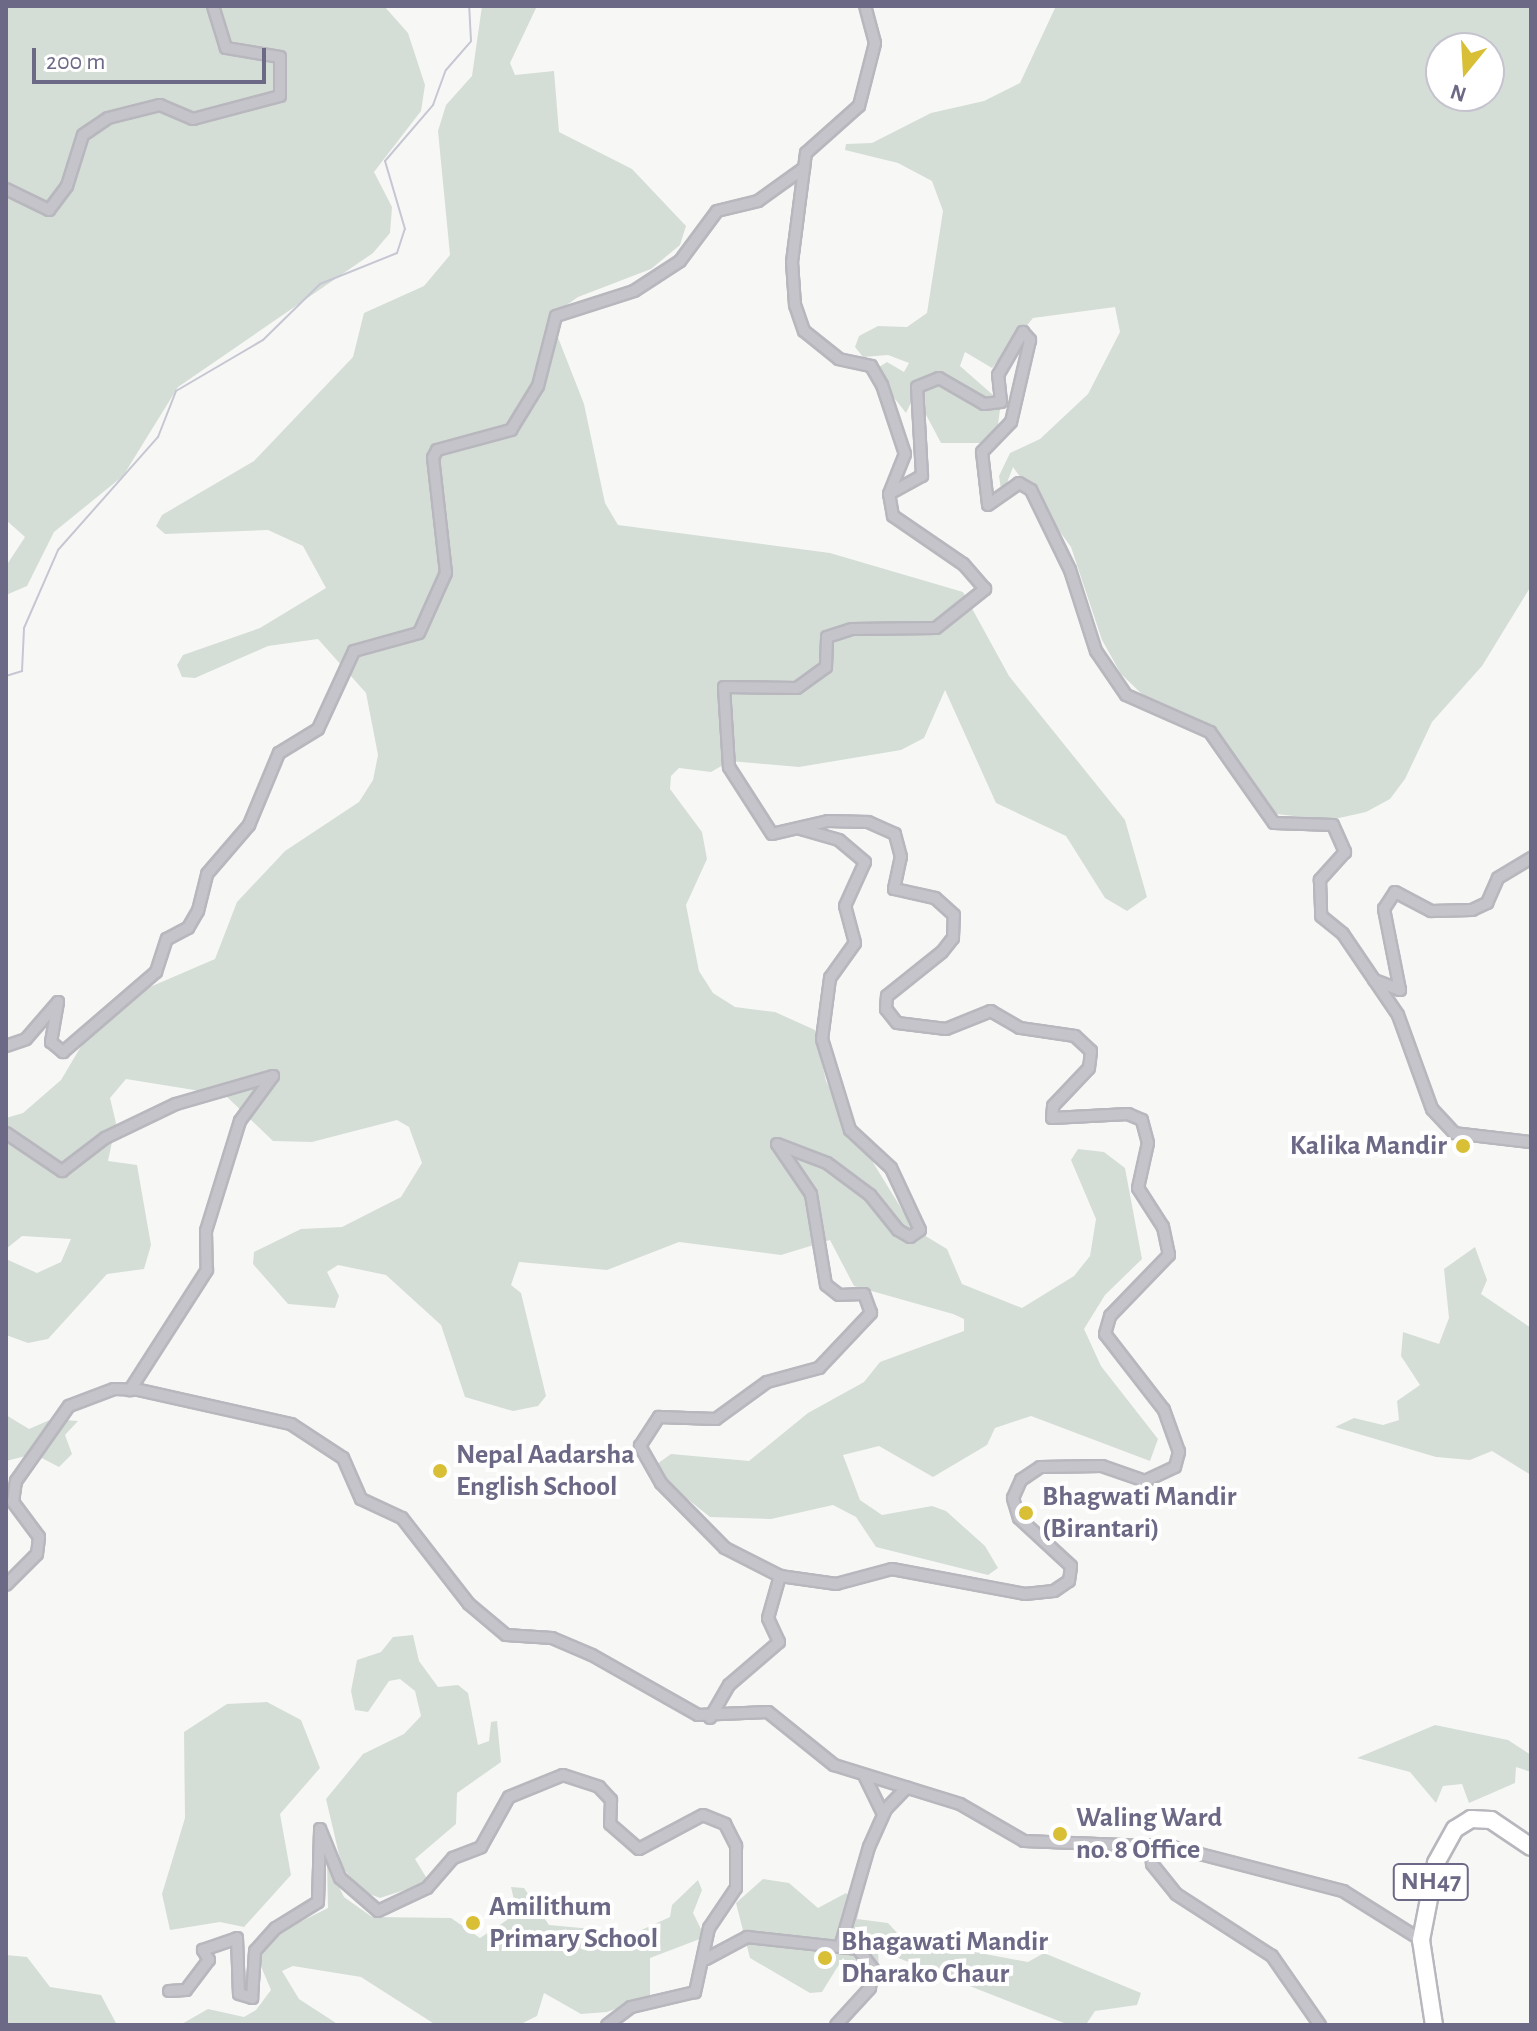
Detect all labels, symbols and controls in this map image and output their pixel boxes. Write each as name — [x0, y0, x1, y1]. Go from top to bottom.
scale bar — [36, 32, 270, 82]
north arrow — [1425, 32, 1505, 112]
text: 200 m — [46, 50, 105, 74]
text: N — [1448, 80, 1469, 106]
place label: Kalika Mandir — [1290, 1129, 1447, 1163]
marker: Kalika Mandir — [1454, 1137, 1472, 1155]
place label: Nepal Aadarsha English School — [456, 1438, 635, 1504]
marker: Nepal Aadarsha English School — [431, 1462, 449, 1480]
place label: Bhagwati Mandir (Birantari) — [1042, 1480, 1236, 1546]
marker: Bhagwati Mandir (Birantari) — [1017, 1504, 1035, 1522]
place label: Waling Ward no. 8 Office — [1076, 1801, 1222, 1867]
marker: Waling Ward no. 8 Office — [1051, 1825, 1069, 1843]
road number: NH47 — [1391, 1860, 1471, 1904]
place label: Amilithum Primary School — [489, 1890, 658, 1956]
marker: Amilithum Primary School — [464, 1914, 482, 1932]
place label: Bhagawati Mandir Dharako Chaur — [841, 1925, 1048, 1991]
marker: Bhagawati Mandir Dharako Chaur — [816, 1949, 834, 1967]

